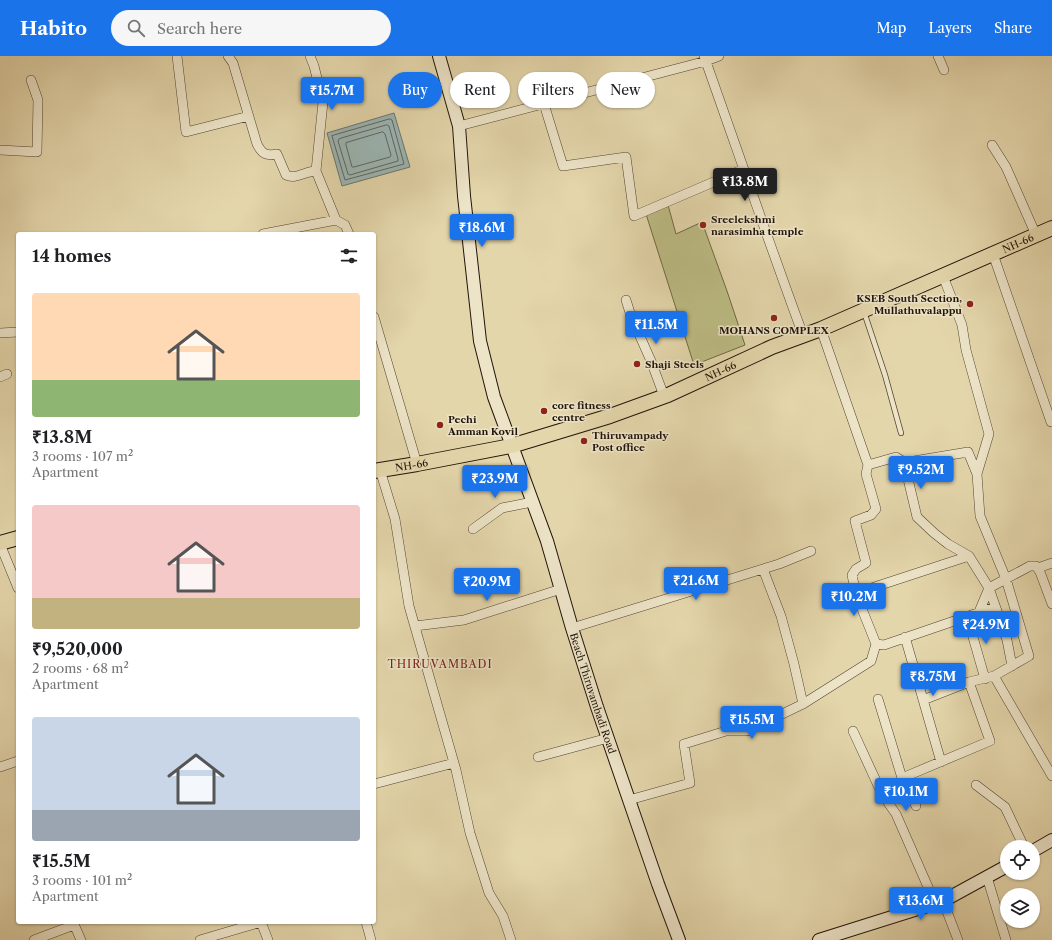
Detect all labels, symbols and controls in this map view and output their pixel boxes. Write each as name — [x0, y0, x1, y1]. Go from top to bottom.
search box — [111, 10, 391, 46]
text: Habito — [20, 17, 87, 40]
icon: search — [125, 17, 147, 39]
text: Search here — [157, 19, 242, 38]
text: Map — [876, 19, 906, 37]
text: Layers — [928, 19, 972, 37]
text: Share — [994, 19, 1032, 37]
chip: Buy — [388, 72, 442, 108]
chip: Rent — [450, 72, 510, 108]
chip: Filters — [518, 72, 588, 108]
chip: New — [596, 72, 655, 108]
pin: ₹15.7M — [299, 77, 365, 111]
text: ₹15.7M — [310, 82, 354, 98]
pin: ₹13.8M — [712, 168, 778, 202]
text: ₹13.8M — [722, 173, 768, 189]
place label: Sreelekshmi narasimha temple — [711, 213, 804, 238]
pin: ₹18.6M — [449, 214, 515, 248]
text: ₹18.6M — [459, 219, 505, 235]
marker: Sreelekshmi narasimha temple — [698, 220, 708, 230]
street label: NH-66 — [1000, 230, 1036, 256]
icon: filters — [338, 245, 360, 267]
text: 14 homes — [32, 246, 111, 266]
place label: KSEB South Section, Mullathuvalappu — [856, 292, 962, 317]
marker: KSEB South Section, Mullathuvalappu — [965, 299, 975, 309]
pin: ₹11.5M — [623, 311, 689, 345]
marker: MOHANS COMPLEX — [769, 313, 779, 323]
text: ₹11.5M — [634, 316, 678, 332]
icon: home — [160, 319, 232, 391]
place label: MOHANS COMPLEX — [719, 324, 830, 337]
place label: Shaji Steels — [645, 358, 704, 371]
street label: NH-66 — [703, 358, 738, 384]
marker: Shaji Steels — [632, 359, 642, 369]
place label: core fitness centre — [552, 399, 611, 424]
marker: core fitness centre — [539, 406, 549, 416]
place label: Pechi Amman Kovil — [447, 413, 518, 438]
marker: Pechi Amman Kovil — [435, 420, 445, 430]
text: ₹13.8M — [32, 427, 92, 447]
place label: Thiruvampady Post office — [592, 429, 669, 454]
marker: Thiruvampady Post office — [579, 436, 589, 446]
text: 3 rooms · 107 m² — [32, 448, 133, 464]
street label: NH-66 — [394, 456, 429, 474]
pin: ₹9.52M — [888, 456, 954, 490]
text: ₹9.52M — [898, 461, 944, 477]
text: Apartment — [32, 464, 99, 480]
pin: ₹23.9M — [462, 465, 528, 499]
text: ₹23.9M — [471, 470, 519, 486]
icon: home — [160, 531, 232, 603]
pin: ₹21.6M — [663, 567, 729, 601]
pin: ₹20.9M — [454, 568, 520, 602]
text: ₹21.6M — [673, 572, 719, 588]
text: ₹20.9M — [463, 573, 511, 589]
pin: ₹10.2M — [821, 583, 887, 617]
text: ₹10.2M — [831, 588, 877, 604]
pin: ₹24.9M — [953, 611, 1019, 645]
text: ₹24.9M — [962, 616, 1010, 632]
street label: Beach Thiruvambadi Road — [567, 631, 619, 755]
text: ₹9,520,000 — [32, 639, 123, 659]
district label: THIRUVAMBADI — [387, 657, 493, 671]
text: 2 rooms · 68 m² — [32, 660, 129, 676]
pin: ₹8.75M — [900, 663, 966, 697]
text: ₹8.75M — [910, 668, 956, 684]
text: Apartment — [32, 676, 99, 692]
pin: ₹15.5M — [719, 706, 785, 740]
text: ₹15.5M — [729, 711, 775, 727]
icon: home — [160, 743, 232, 815]
pin: ₹10.1M — [873, 778, 939, 812]
text: ₹10.1M — [884, 783, 928, 799]
map controls — [1000, 840, 1040, 928]
button: locate — [1000, 840, 1040, 880]
text: ₹15.5M — [32, 851, 91, 871]
text: 3 rooms · 101 m² — [32, 872, 132, 888]
pin: ₹13.6M — [888, 887, 954, 921]
text: Apartment — [32, 888, 99, 904]
button: layers — [1000, 888, 1040, 928]
text: ₹13.6M — [898, 892, 944, 908]

